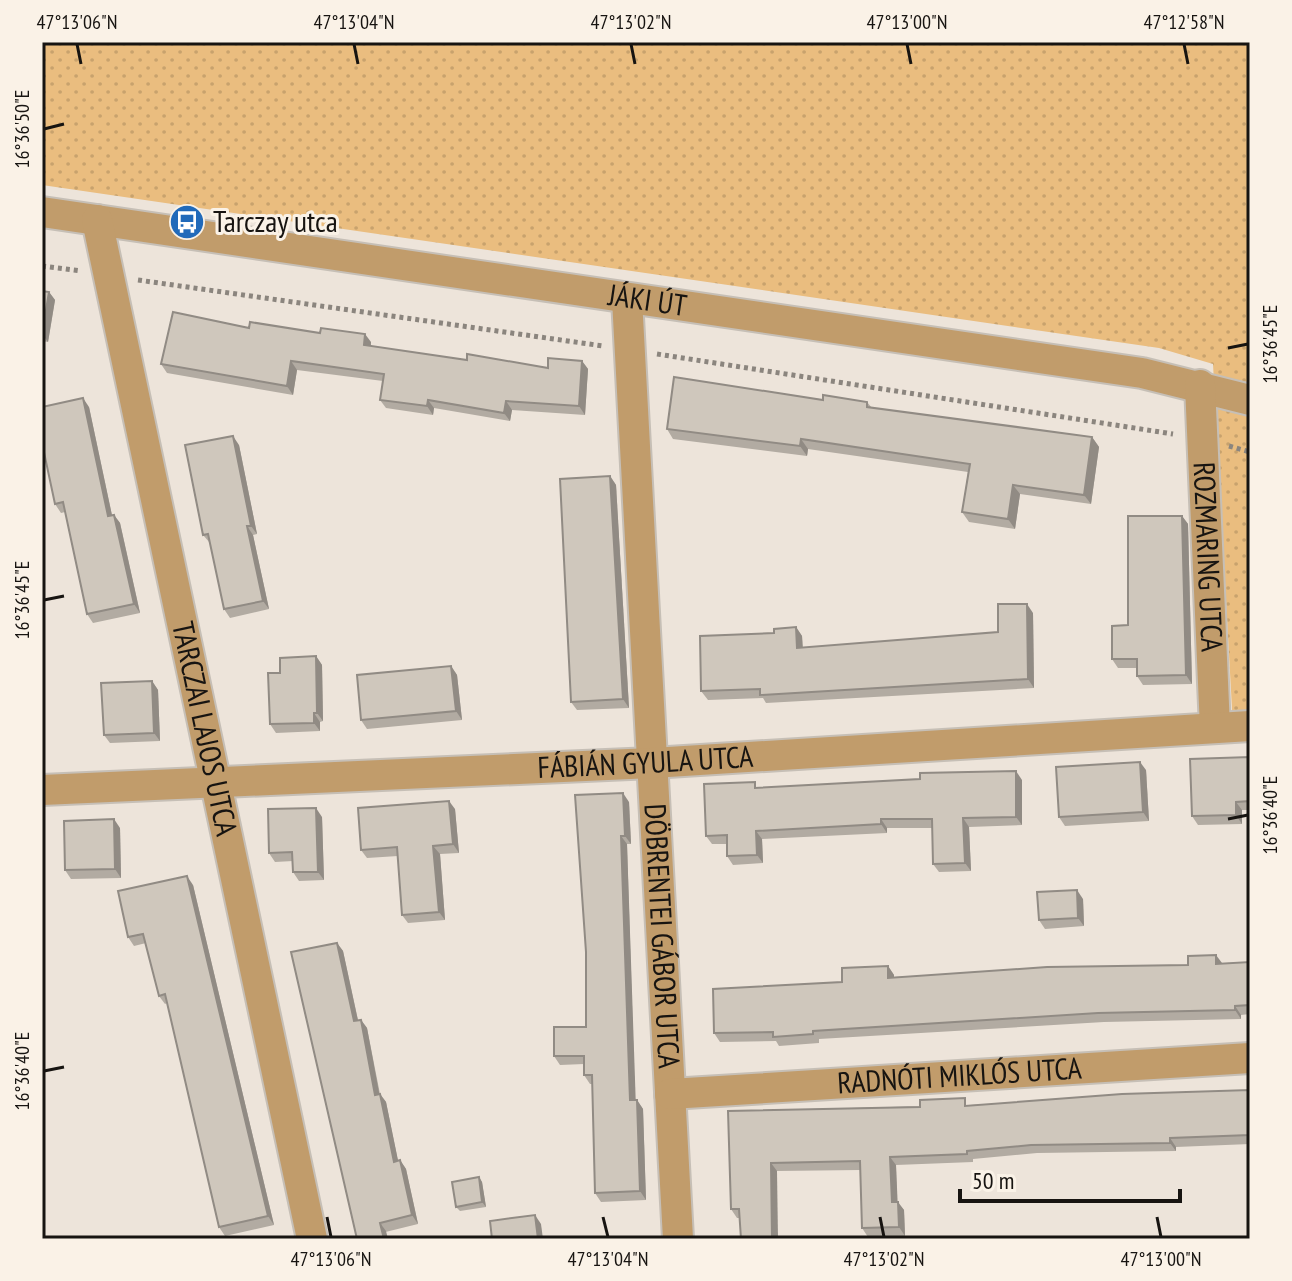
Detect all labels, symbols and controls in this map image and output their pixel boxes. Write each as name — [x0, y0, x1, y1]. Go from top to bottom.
text: 47°13'06"N — [37, 9, 117, 35]
text: 47°13'04"N — [314, 9, 394, 35]
text: 47°13'02"N — [591, 9, 671, 35]
text: 47°13'00"N — [867, 9, 947, 35]
text: 47°12'58"N — [1144, 9, 1224, 35]
text: 16°36'50"E — [9, 90, 35, 168]
place label: Tarczay utca — [213, 201, 338, 240]
bus stop icon: Tarczay utca — [168, 203, 206, 241]
street label: JÁKI ÚT — [605, 274, 690, 324]
text: 16°36'45"E — [1257, 305, 1283, 383]
street label: ROZMARING UTCA — [1185, 461, 1233, 653]
text: 16°36'45"E — [9, 561, 35, 639]
street label: TARCZAI LAJOS UTCA — [164, 618, 248, 840]
street label: FÁBIÁN GYULA UTCA — [537, 736, 755, 786]
text: 16°36'40"E — [1257, 776, 1283, 854]
street label: DÖBRENTEI GÁBOR UTCA — [636, 803, 690, 1070]
text: 16°36'40"E — [9, 1032, 35, 1110]
street label: RADNÓTI MIKLÓS UTCA — [836, 1047, 1083, 1102]
scale bar — [960, 1153, 1180, 1203]
text: 50 m — [972, 1165, 1014, 1196]
text: 47°13'06"N — [291, 1246, 371, 1272]
text: 47°13'04"N — [568, 1246, 648, 1272]
text: 47°13'02"N — [844, 1246, 924, 1272]
text: 47°13'00"N — [1121, 1246, 1201, 1272]

